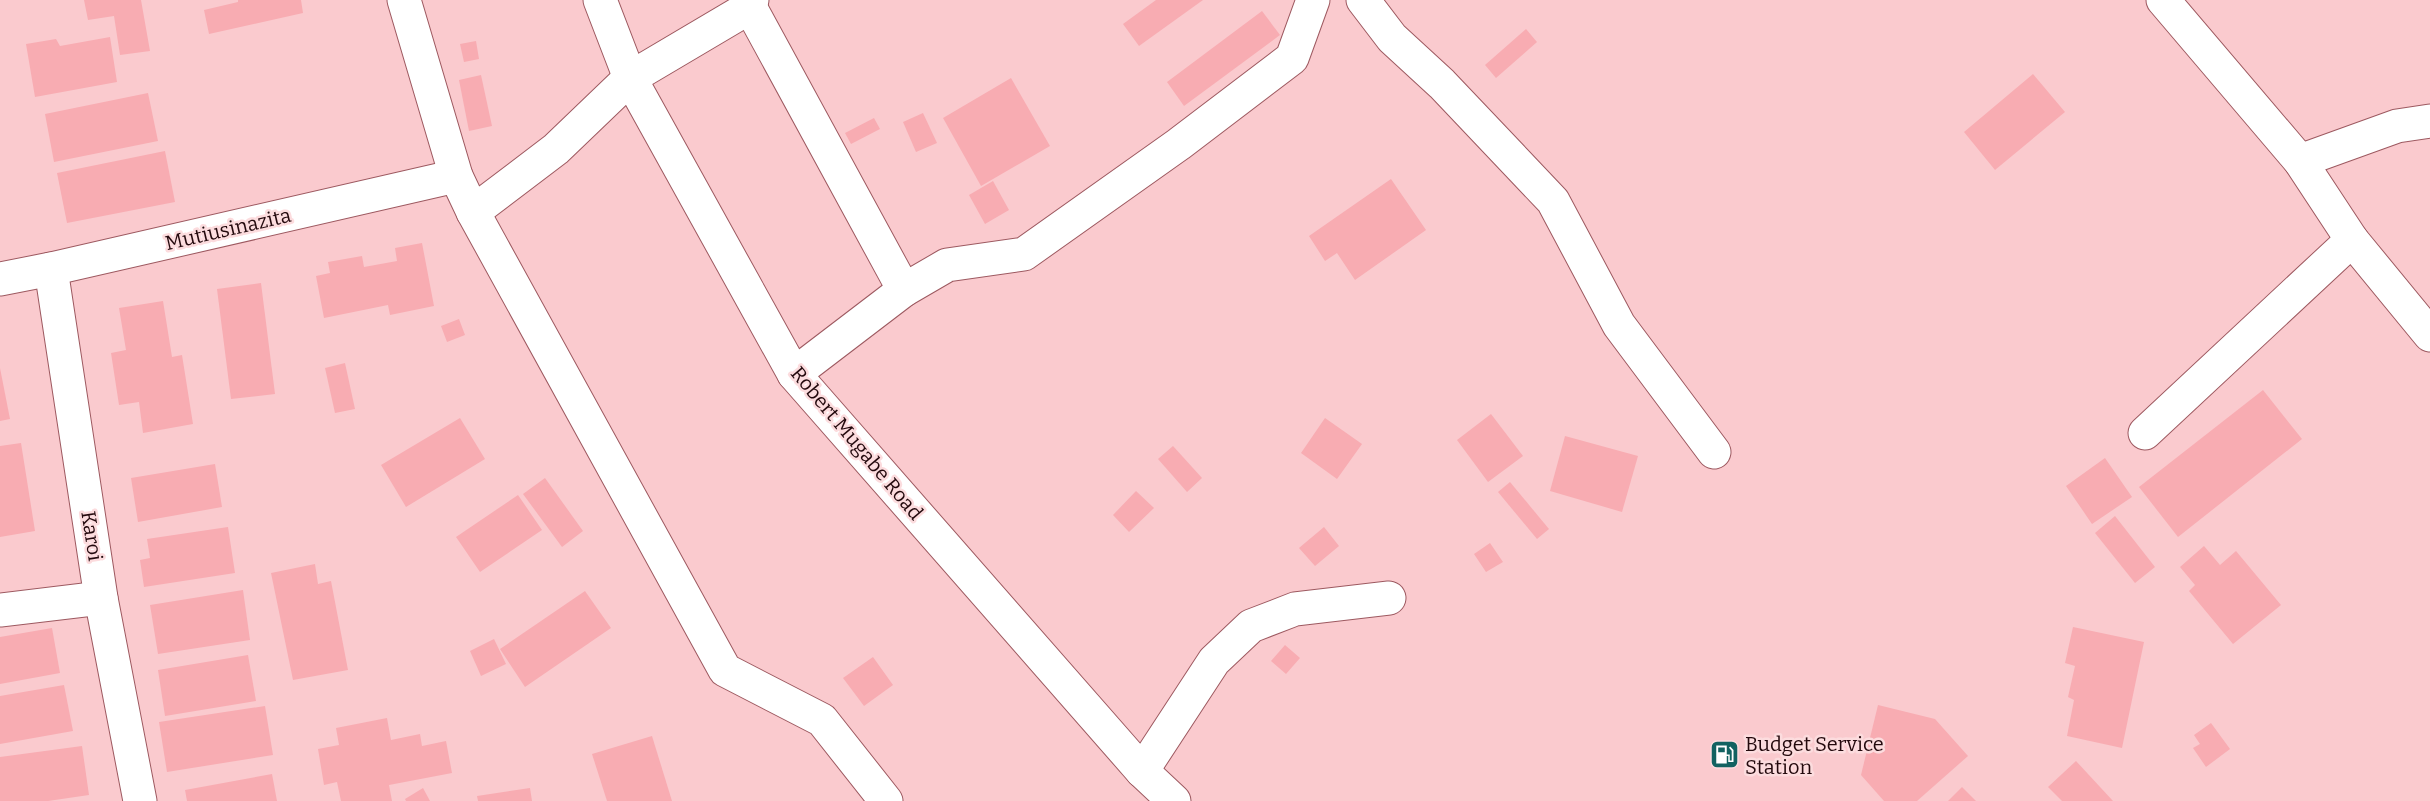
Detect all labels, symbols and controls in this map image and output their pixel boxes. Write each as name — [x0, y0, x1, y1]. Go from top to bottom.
street label: Mutiusinazita — [163, 203, 293, 255]
street label: Robert Mugabe Road — [786, 362, 928, 525]
street label: Karoi — [76, 509, 108, 563]
place label: Budget Service Station — [1745, 732, 1884, 779]
fuel station icon: Budget Service Station — [1708, 739, 1740, 771]

